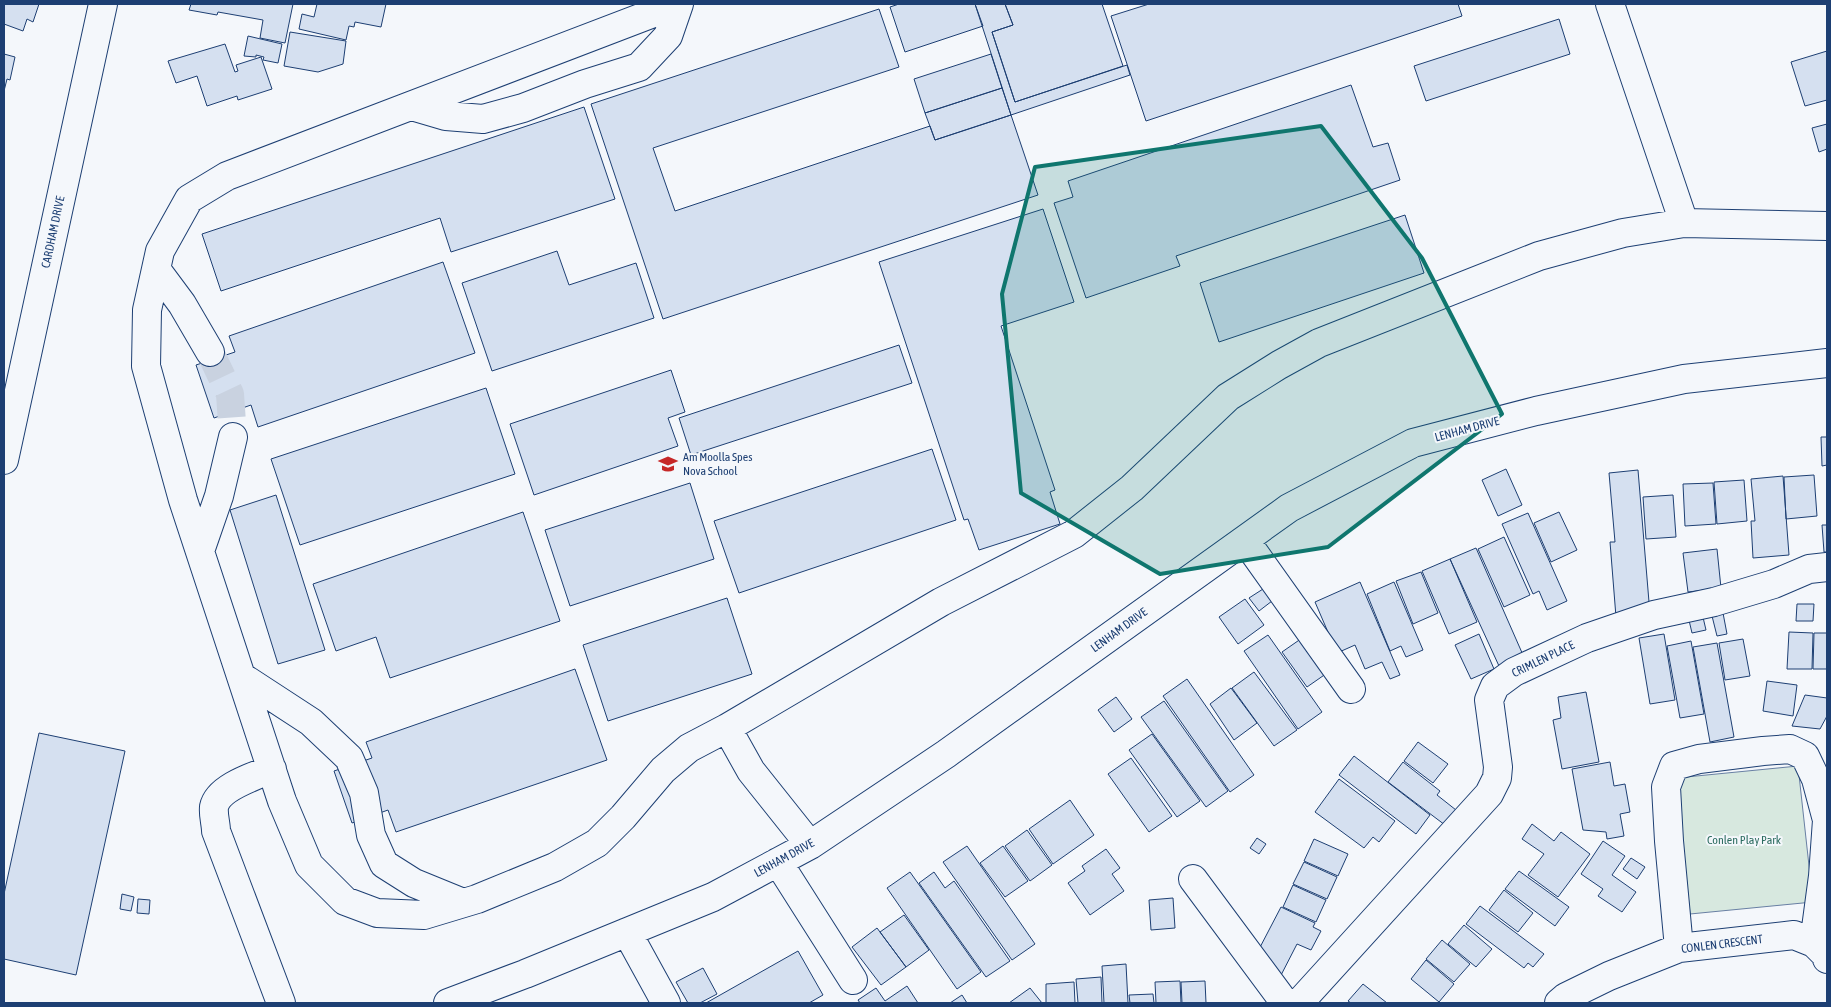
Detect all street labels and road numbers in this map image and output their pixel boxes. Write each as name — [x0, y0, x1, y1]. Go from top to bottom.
street label: CARDHAM DRIVE — [39, 195, 67, 269]
street label: LENHAM DRIVE — [1433, 414, 1501, 444]
street label: LENHAM DRIVE — [1088, 605, 1150, 655]
street label: CRIMLEN PLACE — [1509, 638, 1577, 680]
street label: LENHAM DRIVE — [752, 836, 816, 880]
street label: CONLEN CRESCENT — [1680, 932, 1764, 956]

